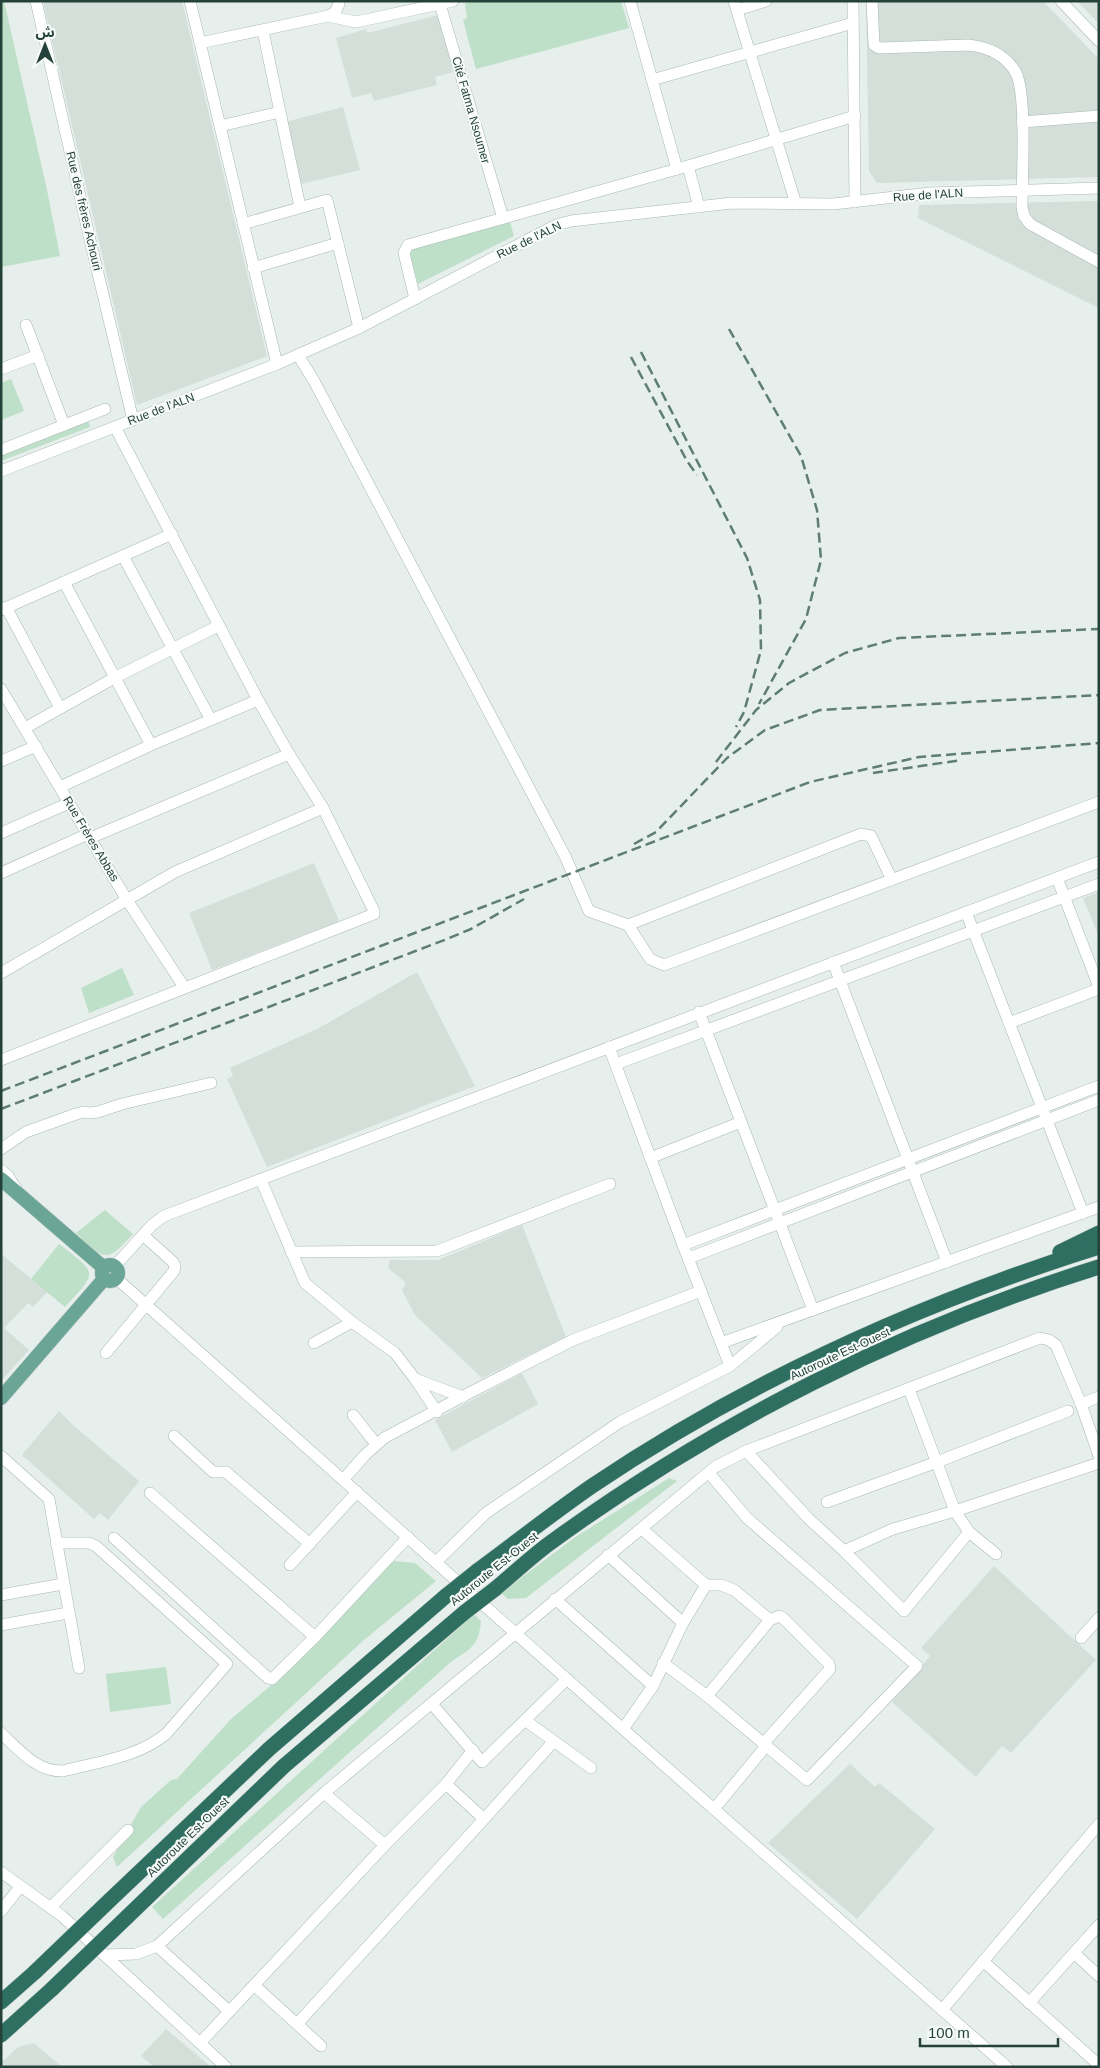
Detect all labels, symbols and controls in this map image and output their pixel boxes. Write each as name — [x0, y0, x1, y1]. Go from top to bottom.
north arrow — [20, 20, 70, 70]
text: ش — [35, 24, 55, 40]
street label: Cité Fatma Nsoumer — [449, 55, 493, 165]
street label: Rue des frères Achouri — [63, 150, 105, 272]
street label: Rue de l'ALN — [892, 186, 964, 204]
street label: Rue de l'ALN — [494, 218, 564, 262]
street label: Rue de l'ALN — [126, 390, 196, 428]
street label: Rue Frères Abbas — [60, 794, 122, 884]
street label: Autoroute Est-Ouest — [788, 1324, 893, 1383]
street label: Autoroute Est-Ouest — [447, 1529, 541, 1609]
street label: Autoroute Est-Ouest — [144, 1794, 232, 1880]
scale bar — [920, 2016, 1058, 2048]
text: 100 m — [928, 2024, 970, 2041]

